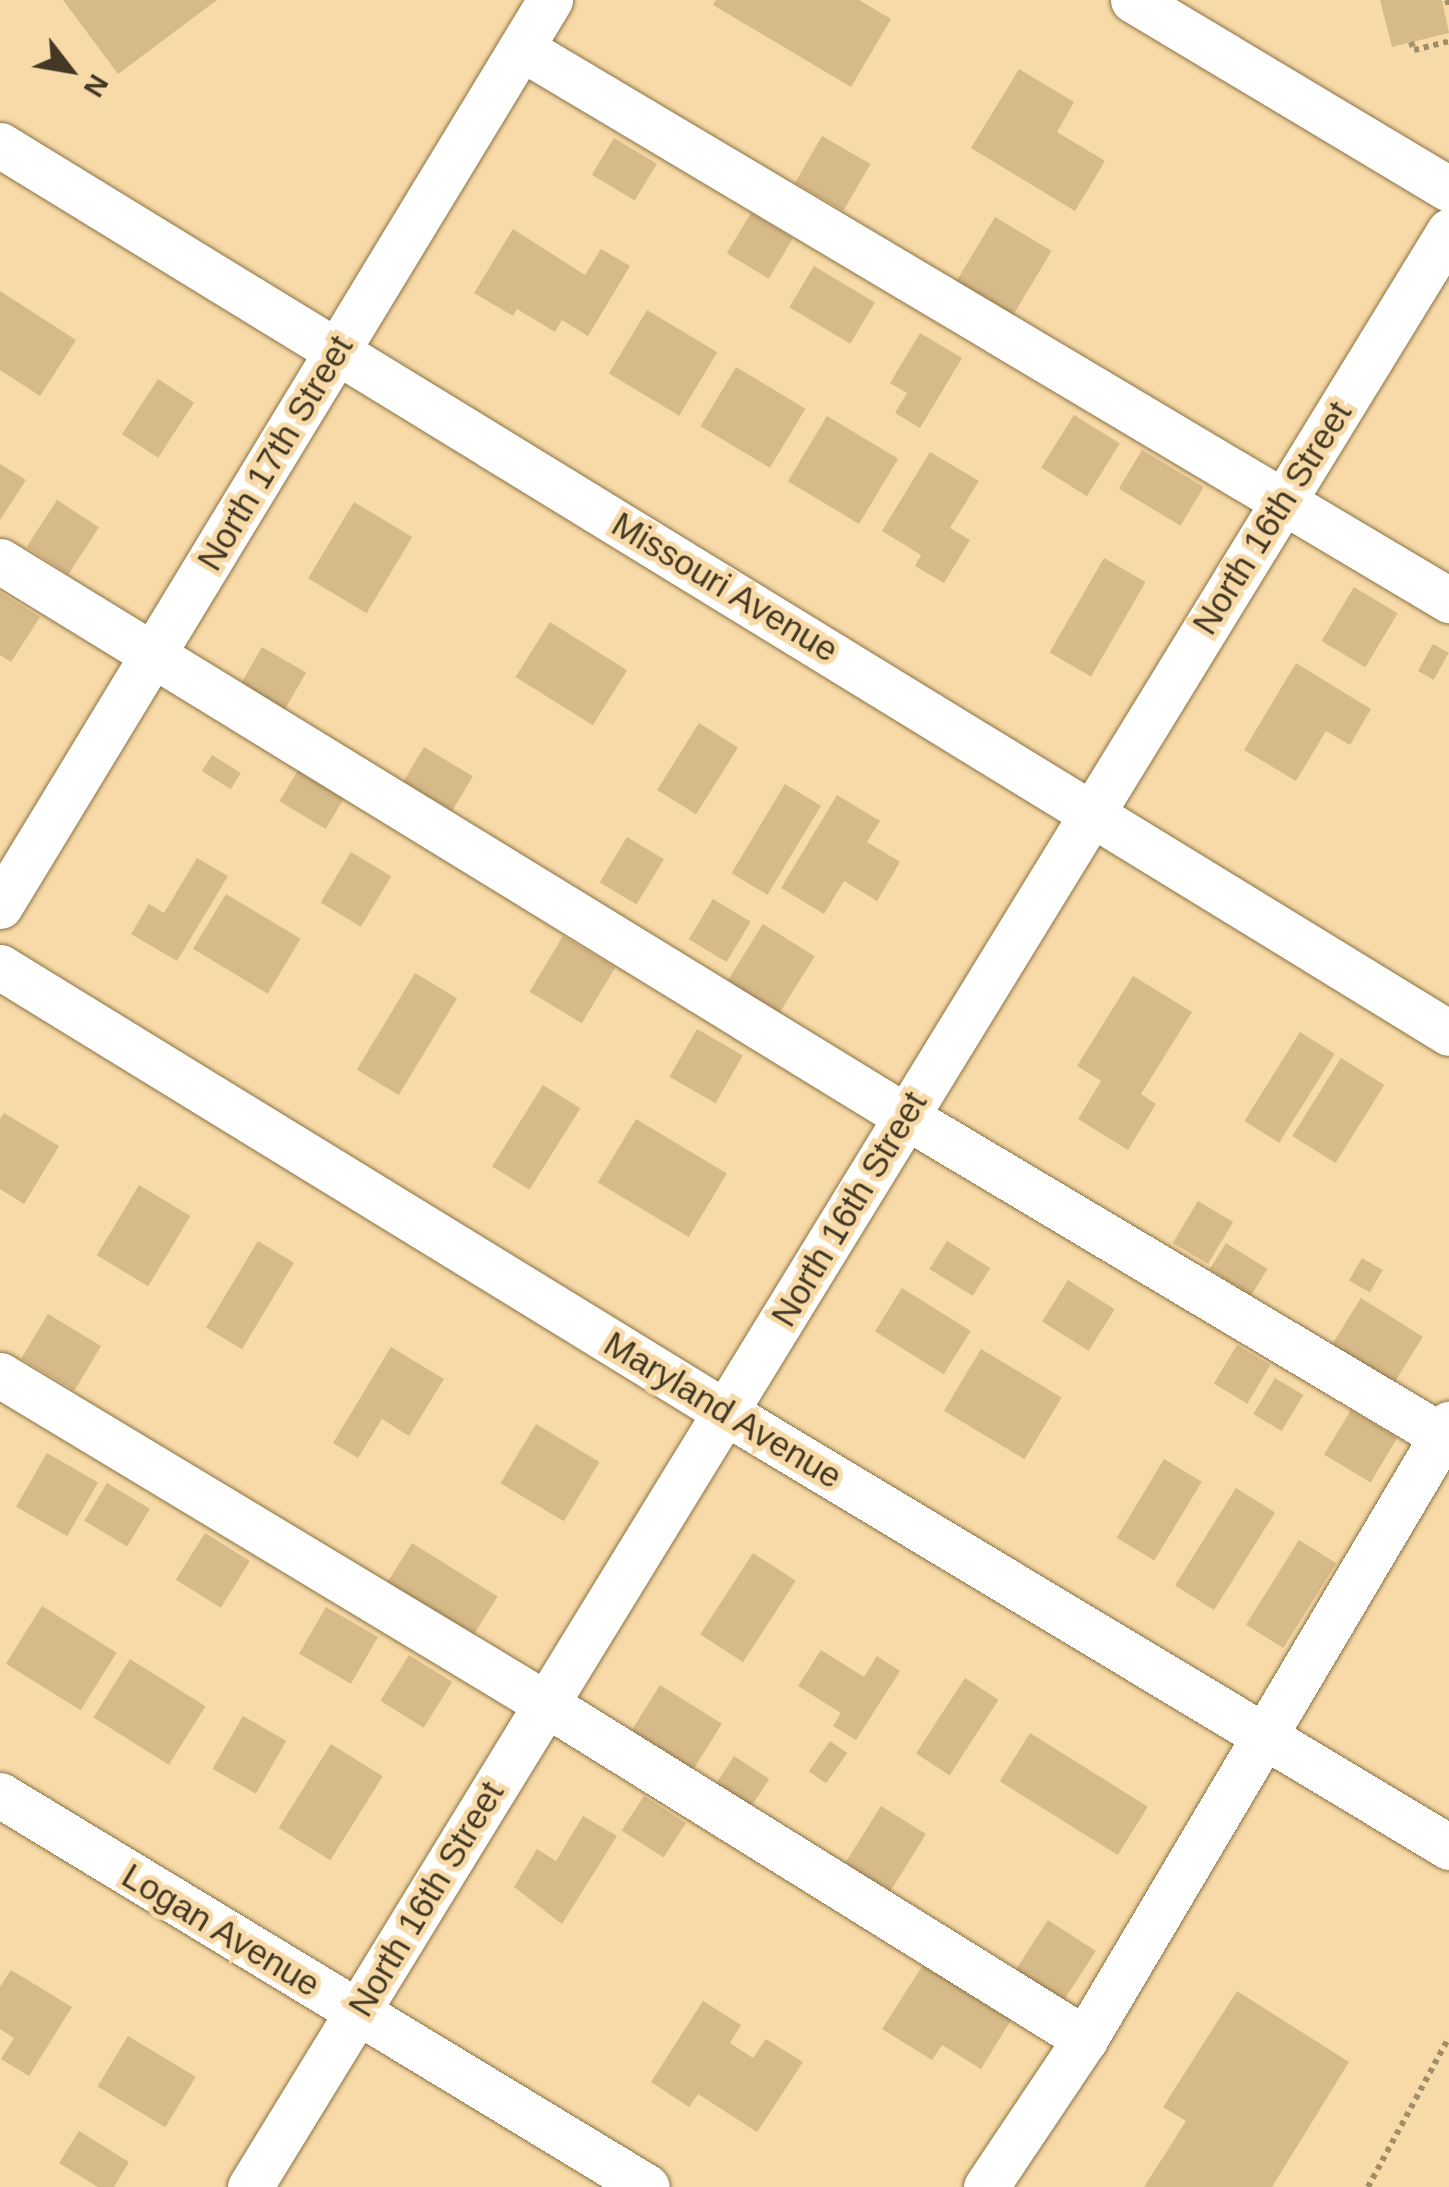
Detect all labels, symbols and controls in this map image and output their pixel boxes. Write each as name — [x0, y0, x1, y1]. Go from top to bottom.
north arrow — [20, 20, 120, 120]
text: N — [78, 69, 115, 102]
street label: North 17th Street — [188, 328, 362, 578]
street label: North 16th Street — [1184, 394, 1360, 642]
street label: Missouri Avenue — [604, 503, 846, 671]
street label: North 16th Street — [762, 1084, 936, 1334]
street label: Maryland Avenue — [596, 1322, 850, 1498]
street label: North 16th Street — [339, 1774, 513, 2024]
street label: Logan Avenue — [114, 1854, 328, 2006]

